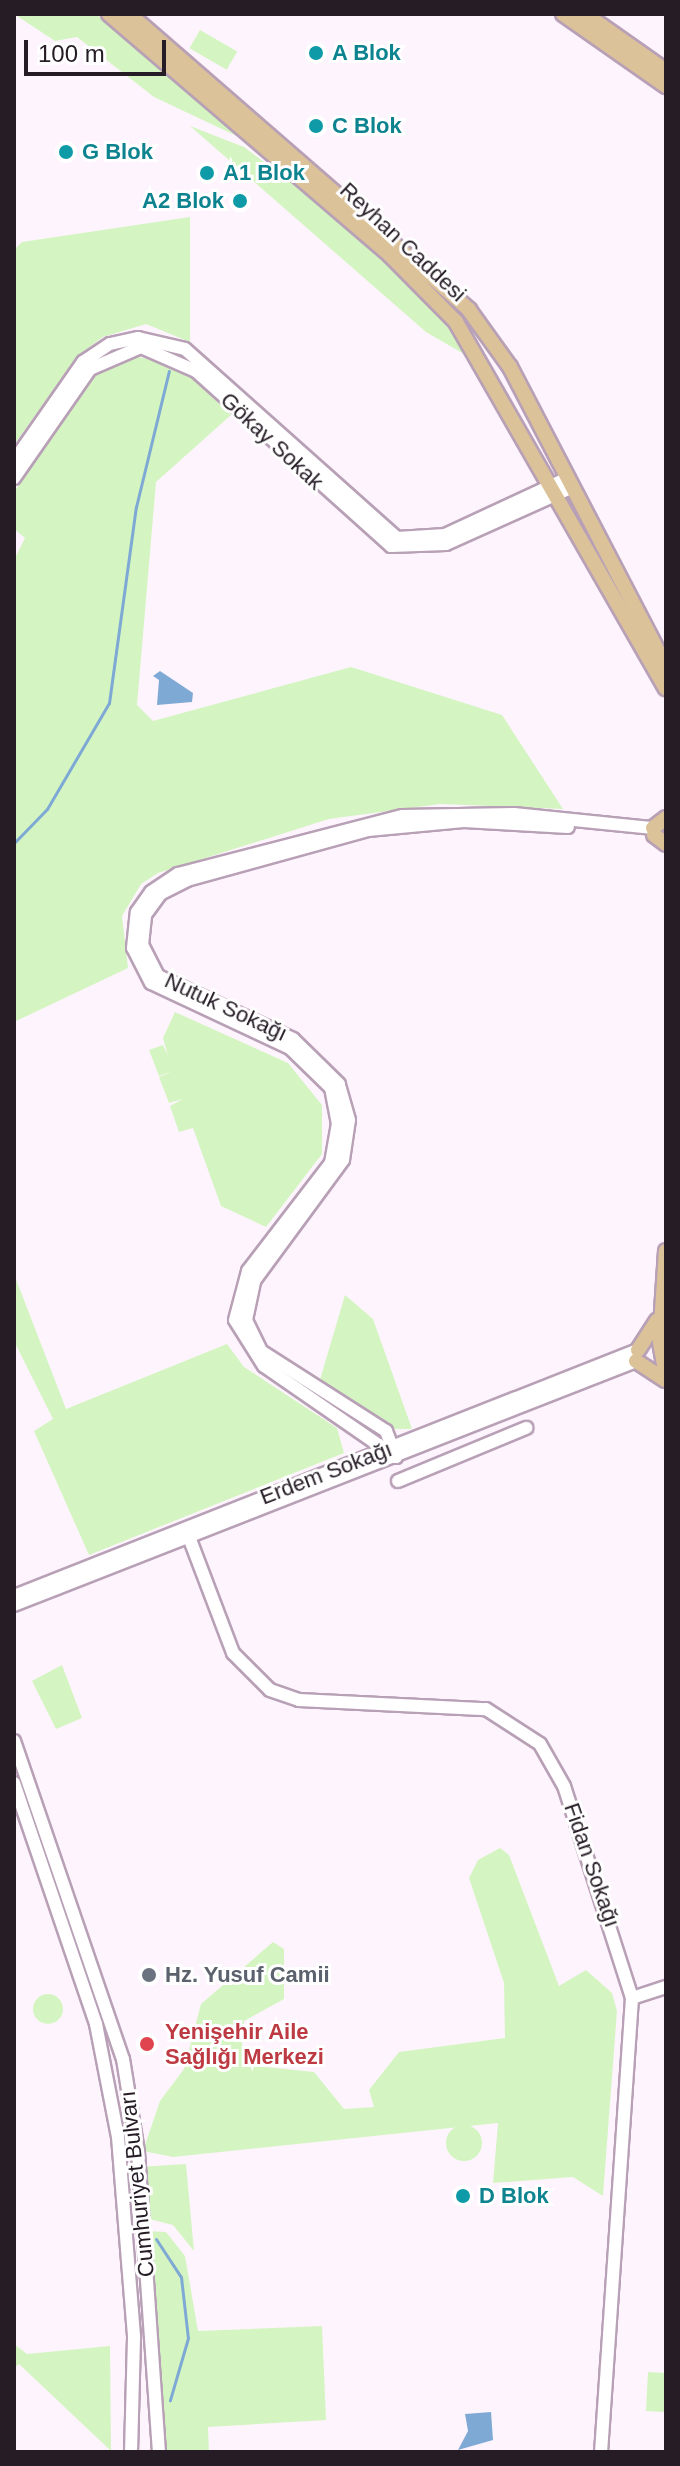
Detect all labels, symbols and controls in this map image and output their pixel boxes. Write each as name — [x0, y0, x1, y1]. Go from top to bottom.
scale bar — [28, 24, 170, 74]
text: 100 m — [38, 40, 105, 67]
place label: A Blok — [332, 40, 402, 66]
marker: A Blok — [307, 44, 325, 62]
place label: C Blok — [332, 113, 402, 139]
marker: C Blok — [307, 117, 325, 135]
place label: G Blok — [82, 139, 153, 165]
marker: G Blok — [57, 143, 75, 161]
place label: A1 Blok — [223, 160, 305, 186]
marker: A1 Blok — [198, 164, 216, 182]
street label: Reyhan Caddesi — [335, 177, 471, 307]
place label: A2 Blok — [142, 188, 224, 214]
marker: A2 Blok — [231, 192, 249, 210]
street label: Gökay Sokak — [215, 387, 329, 495]
street label: Nutuk Sokağı — [161, 967, 291, 1047]
street label: Erdem Sokağı — [256, 1436, 396, 1510]
street label: Fidan Sokağı — [558, 1799, 626, 1931]
place label: Hz. Yusuf Camii — [165, 1962, 330, 1988]
marker: Hz. Yusuf Camii — [140, 1966, 158, 1984]
place label: Yenişehir Aile Sağlığı Merkezi — [165, 2018, 324, 2070]
marker: Yenişehir Aile Sağlığı Merkezi — [136, 2033, 158, 2055]
street label: Cumhuriyet Bulvarı — [114, 2090, 160, 2278]
place label: D Blok — [479, 2183, 549, 2209]
marker: D Blok — [454, 2187, 472, 2205]

